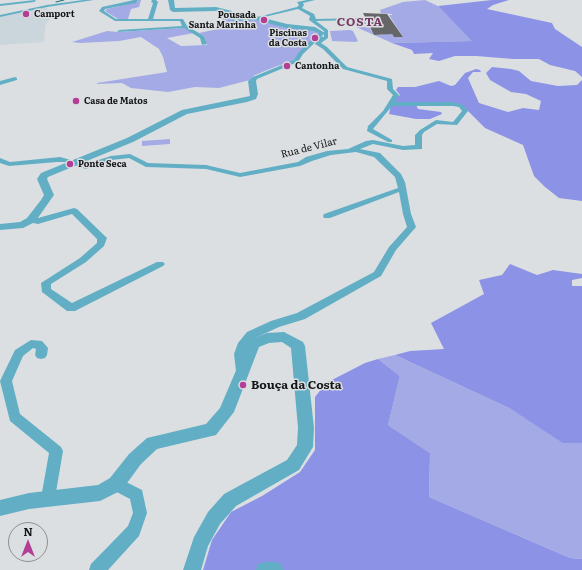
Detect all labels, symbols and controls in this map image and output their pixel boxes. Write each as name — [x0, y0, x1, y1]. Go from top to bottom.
marker: Camport — [21, 9, 31, 19]
place label: Camport — [34, 9, 75, 19]
place label: Pousada Santa Marinha — [189, 10, 256, 31]
marker: Pousada Santa Marinha — [259, 15, 269, 25]
district label: COSTA — [337, 15, 383, 29]
place label: Piscinas da Costa — [269, 28, 307, 49]
marker: Piscinas da Costa — [310, 33, 320, 43]
marker: Cantonha — [282, 61, 292, 71]
place label: Cantonha — [295, 61, 339, 71]
marker: Casa de Matos — [71, 96, 81, 106]
place label: Casa de Matos — [84, 96, 147, 106]
street label: Rua de Vilar — [280, 135, 338, 161]
marker: Ponte Seca — [65, 159, 75, 169]
place label: Ponte Seca — [78, 159, 127, 169]
place label: Bouça da Costa — [251, 378, 342, 392]
marker: Bouça da Costa — [238, 380, 248, 390]
north arrow — [8, 522, 48, 562]
text: N — [23, 523, 33, 539]

